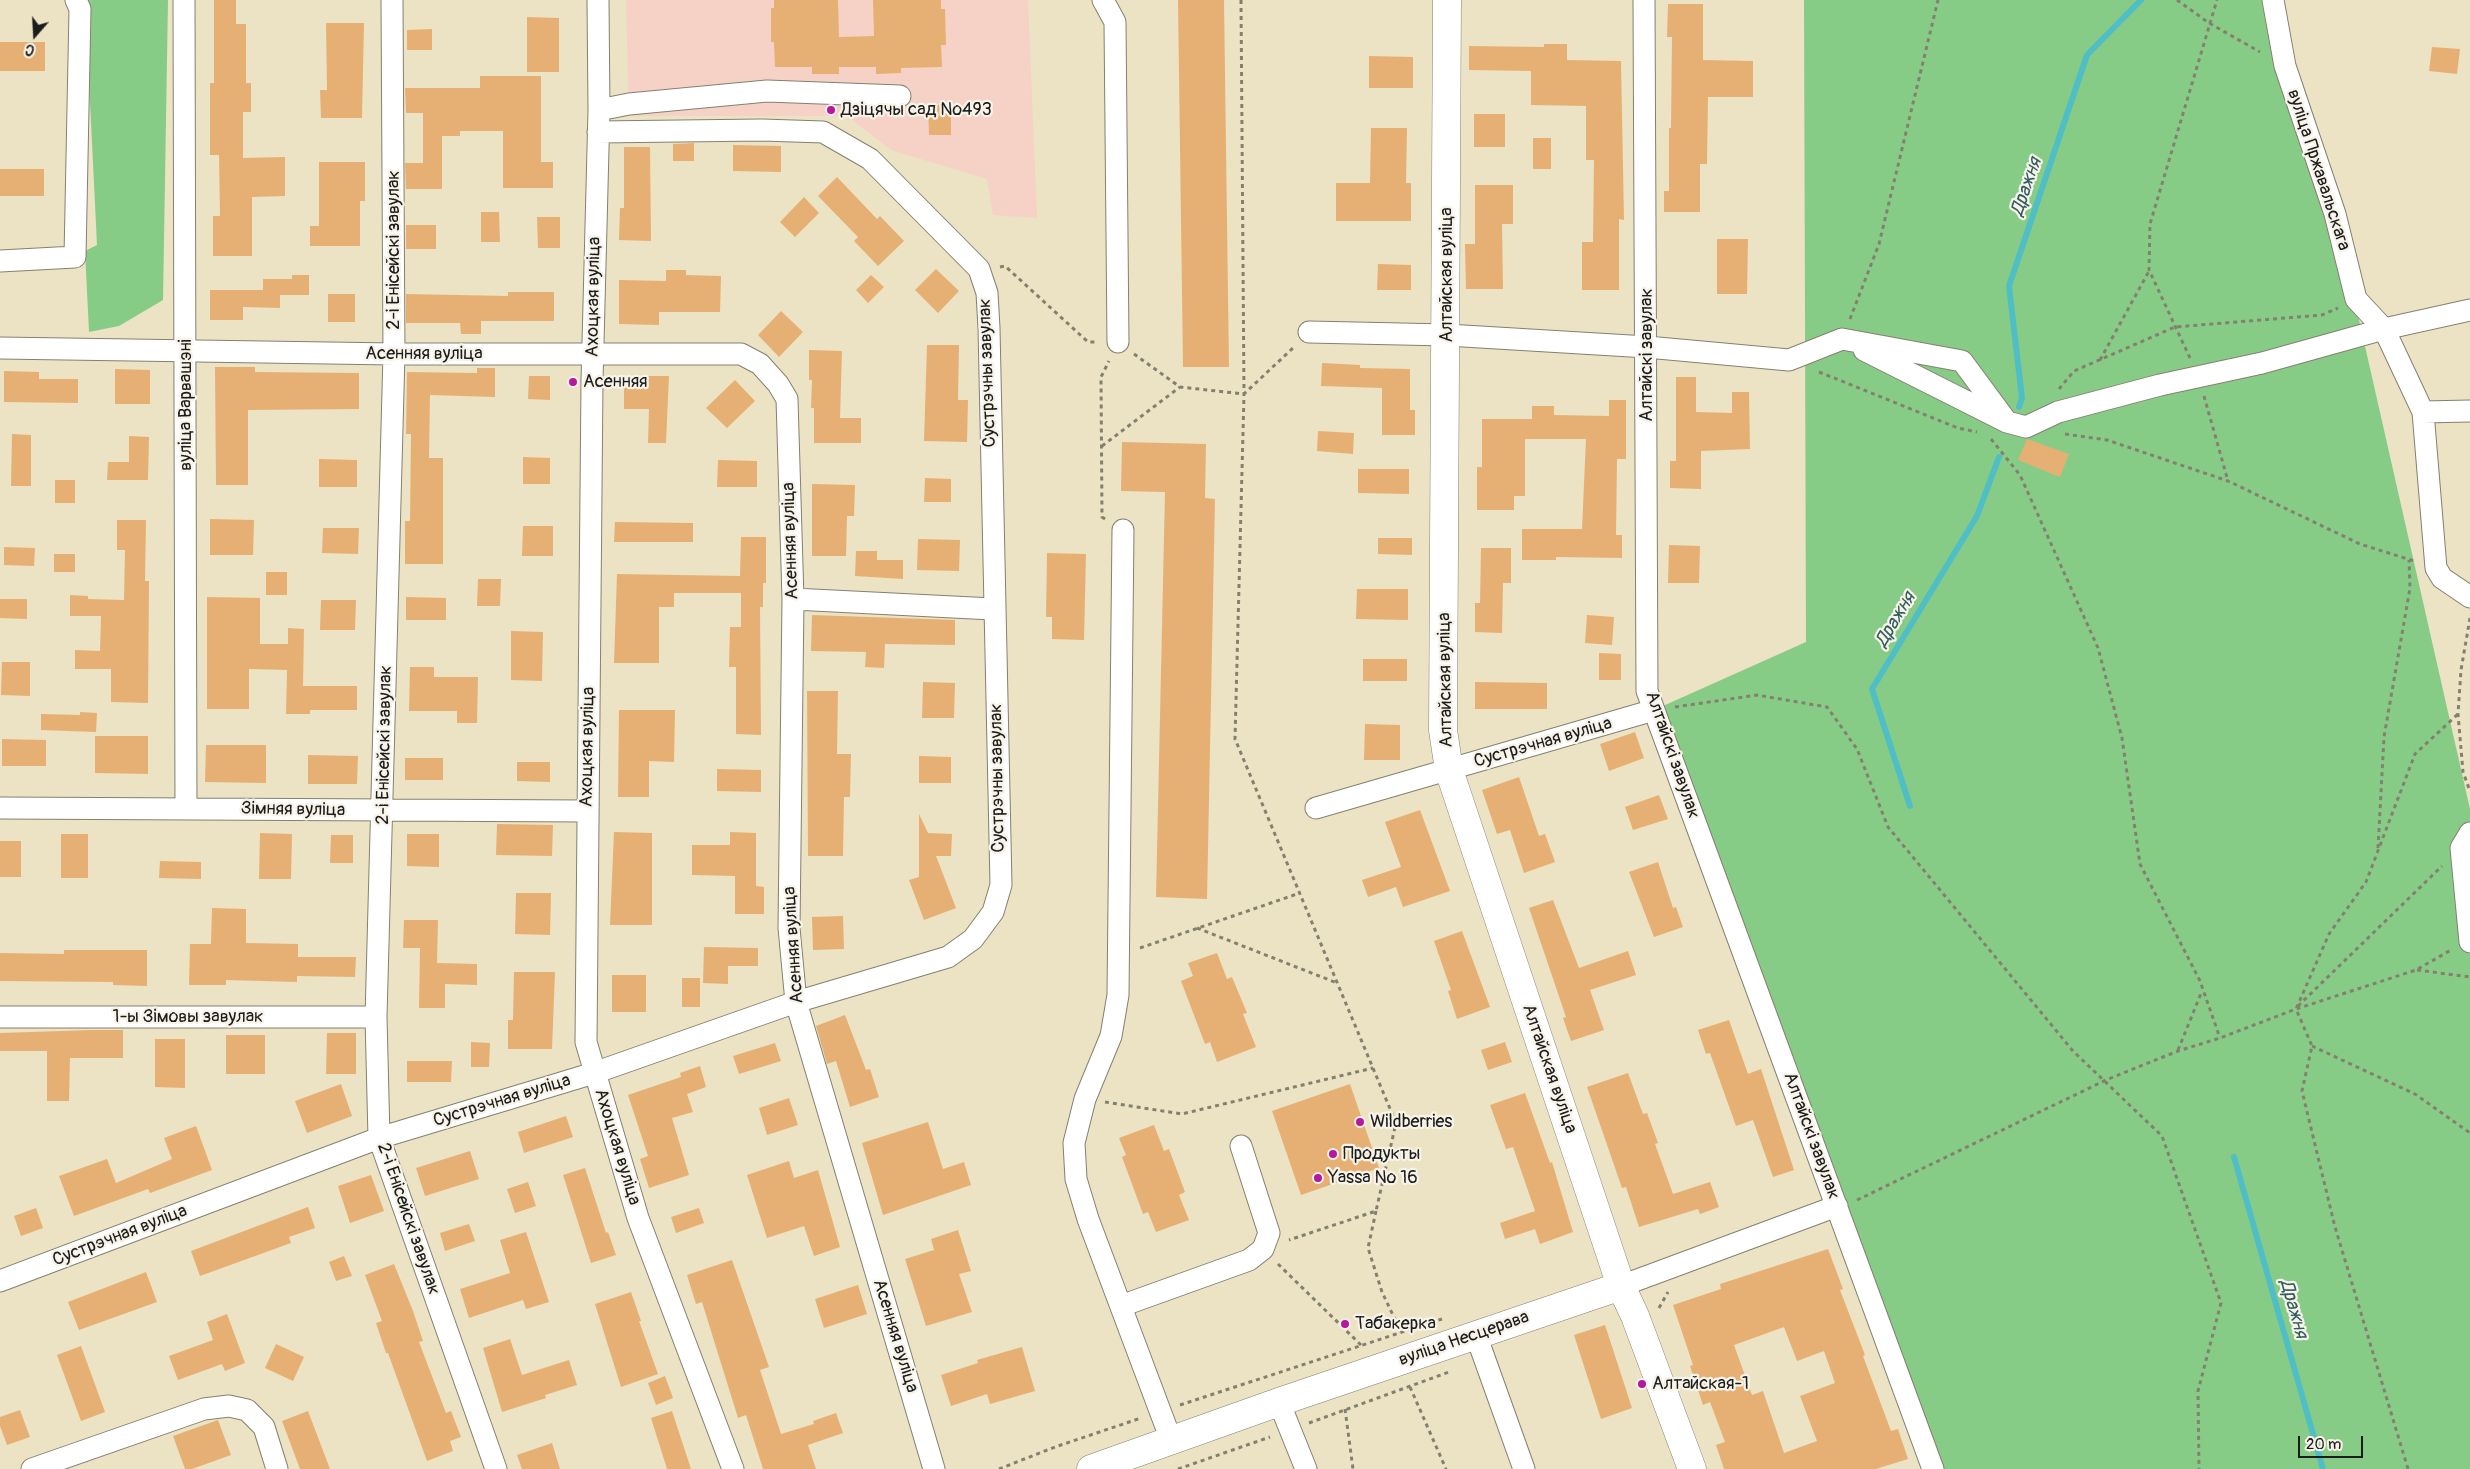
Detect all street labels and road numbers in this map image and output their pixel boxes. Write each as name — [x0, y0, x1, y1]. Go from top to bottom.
street label: вуліца Пржавальскага — [2282, 87, 2354, 253]
street label: 2-і Енісейскі завулак — [383, 170, 405, 330]
street label: Алтайская вуліца — [1436, 207, 1458, 343]
street label: Ахоцкая вуліца — [582, 237, 606, 357]
street label: Алтайскі завулак — [1636, 288, 1658, 422]
street label: Сустрэчны завулак — [975, 298, 1001, 448]
street label: вуліца Варвашэні — [175, 339, 197, 471]
street label: Асенняя вуліца — [365, 343, 483, 365]
street label: Асенняя вуліца — [778, 482, 804, 600]
street label: Алтайская вуліца — [1434, 612, 1458, 748]
street label: 2-і Енісейскі завулак — [373, 665, 397, 825]
street label: Ахоцкая вуліца — [576, 687, 600, 807]
street label: Алтайскі завулак — [1640, 688, 1704, 822]
street label: Сустрэчны завулак — [986, 703, 1010, 853]
street label: Сустрэчная вуліца — [1472, 713, 1614, 773]
street label: Зімняя вуліца — [241, 798, 345, 822]
street label: Асенняя вуліца — [779, 886, 809, 1004]
street label: Алтайская вуліца — [1517, 1002, 1581, 1136]
street label: 1-ы Зімовы завулак — [113, 1006, 263, 1028]
street label: Сустрэчная вуліца — [431, 1070, 573, 1132]
street label: Алтайскі завулак — [1778, 1070, 1844, 1202]
street label: Ахоцкая вуліца — [589, 1086, 645, 1208]
street label: 2-і Енісейскі завулак — [372, 1140, 444, 1298]
street label: Сустрэчная вуліца — [50, 1200, 190, 1272]
street label: Асенняя вуліца — [868, 1277, 922, 1395]
street label: вуліца Несцерава — [1396, 1307, 1532, 1371]

